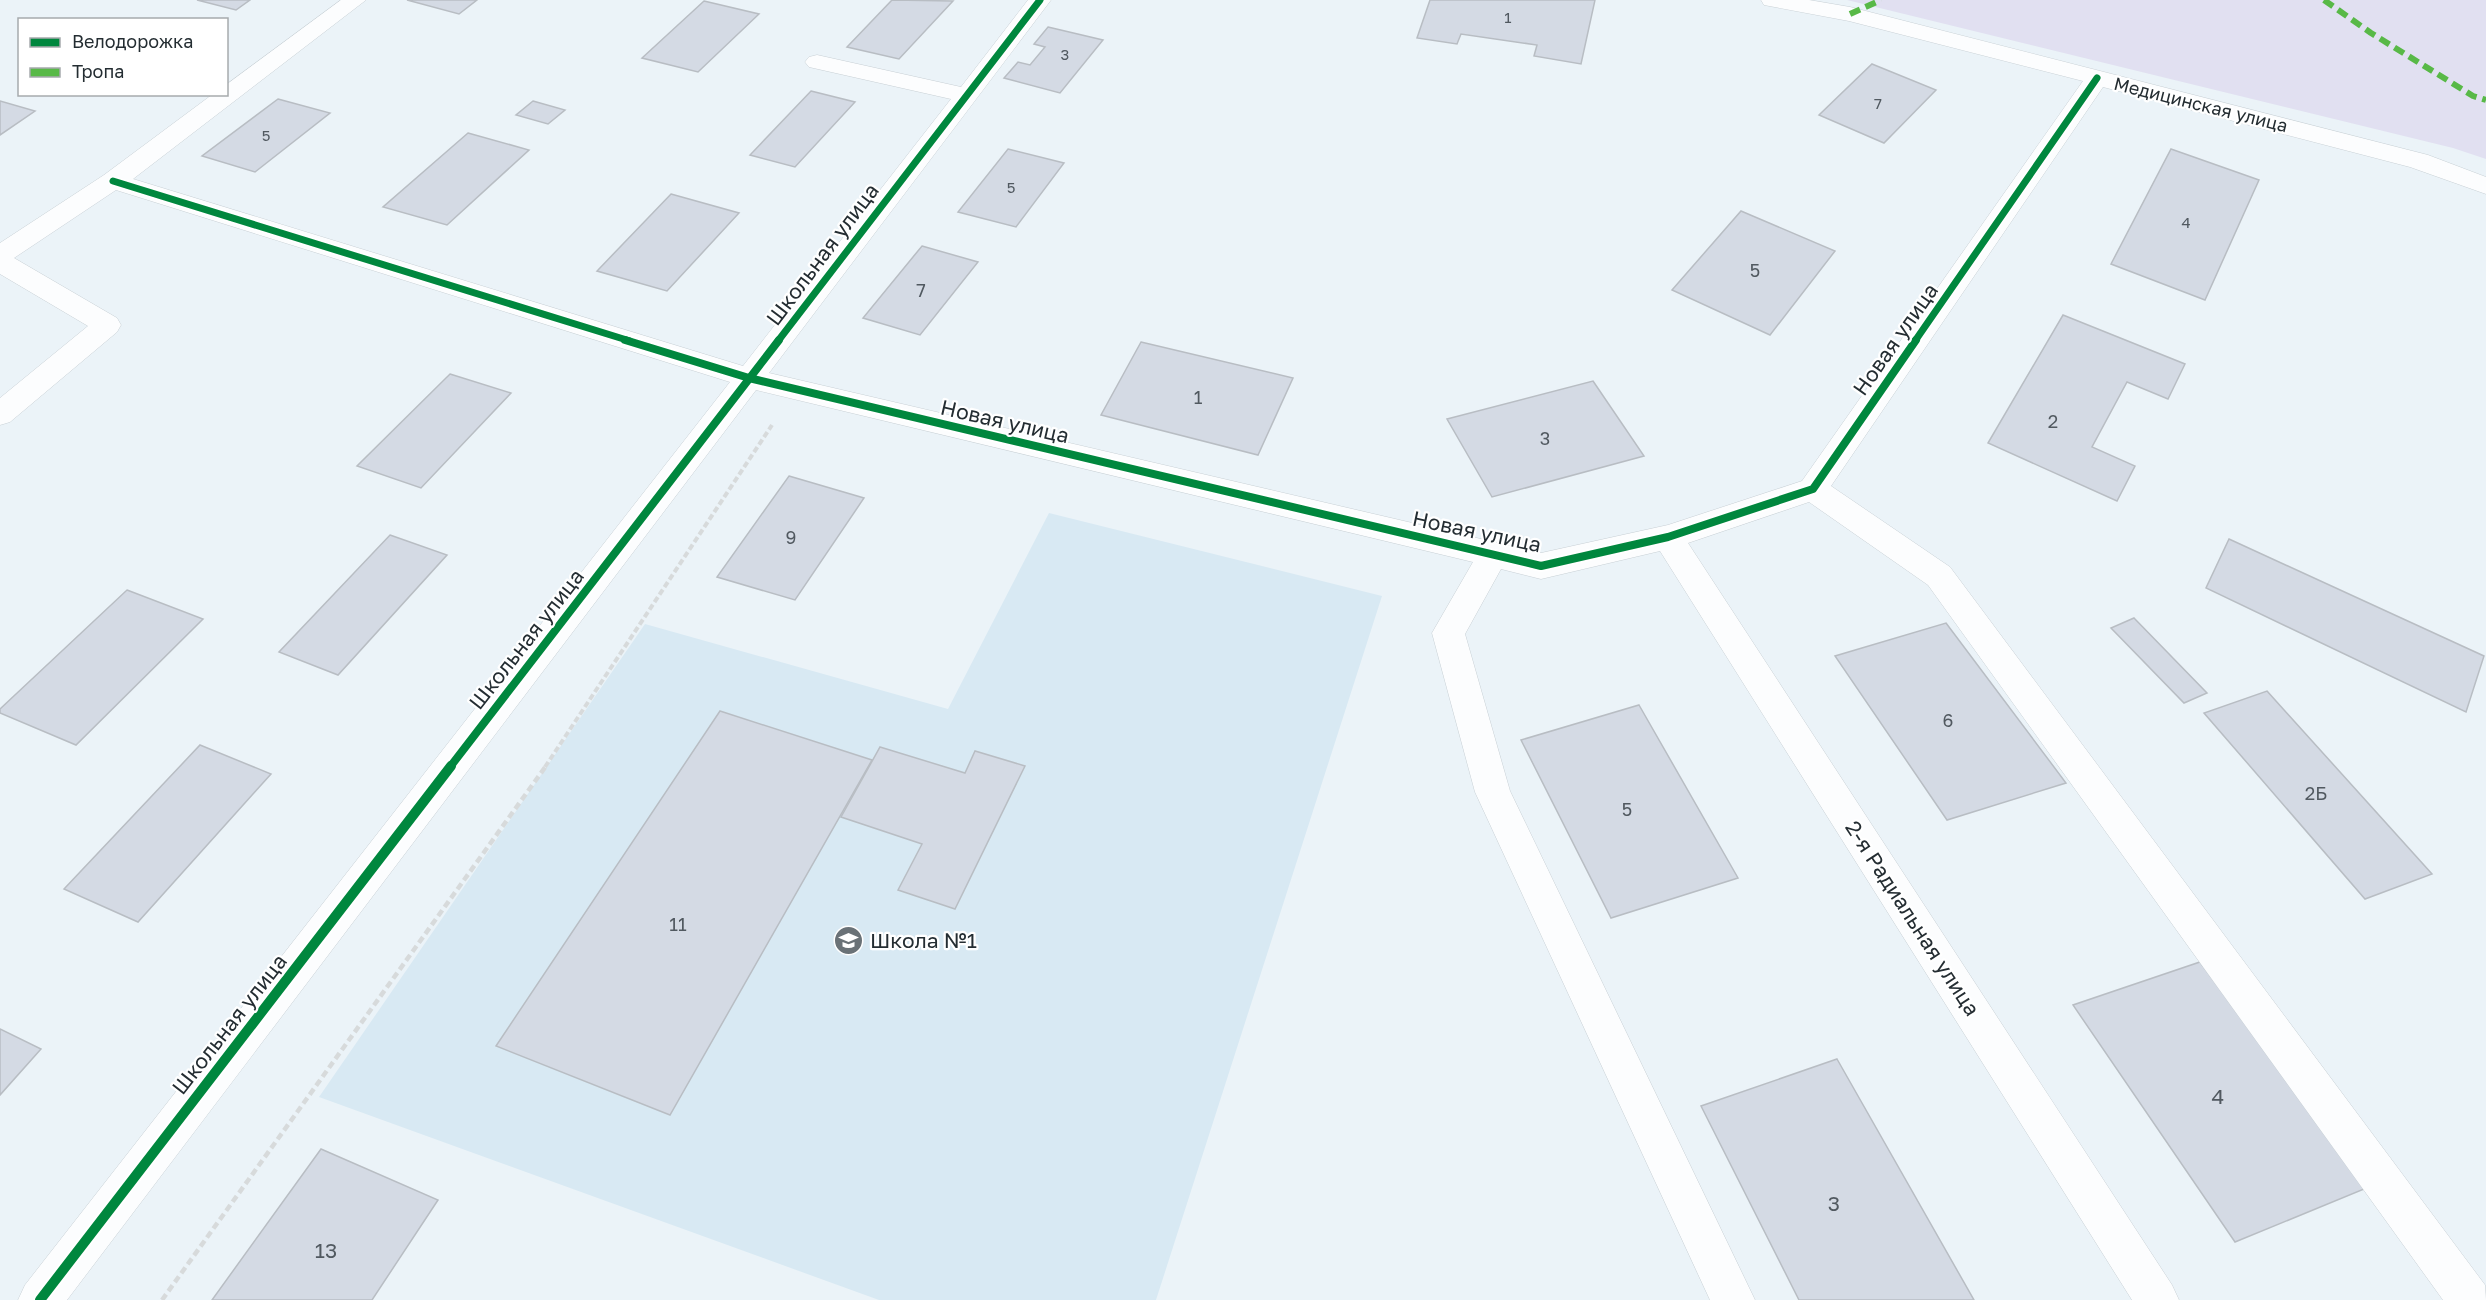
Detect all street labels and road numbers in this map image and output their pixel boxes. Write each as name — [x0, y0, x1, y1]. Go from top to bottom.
street label: Медицинская улица — [2112, 72, 2290, 136]
street label: Школьная улица — [760, 178, 884, 330]
street label: Новая улица — [1847, 278, 1943, 400]
street label: Новая улица — [938, 394, 1072, 448]
street label: Новая улица — [1410, 505, 1544, 557]
street label: Школьная улица — [463, 564, 589, 714]
street label: 2-я Радиальная улица — [1840, 816, 1986, 1020]
street label: Школьная улица — [166, 949, 292, 1099]

